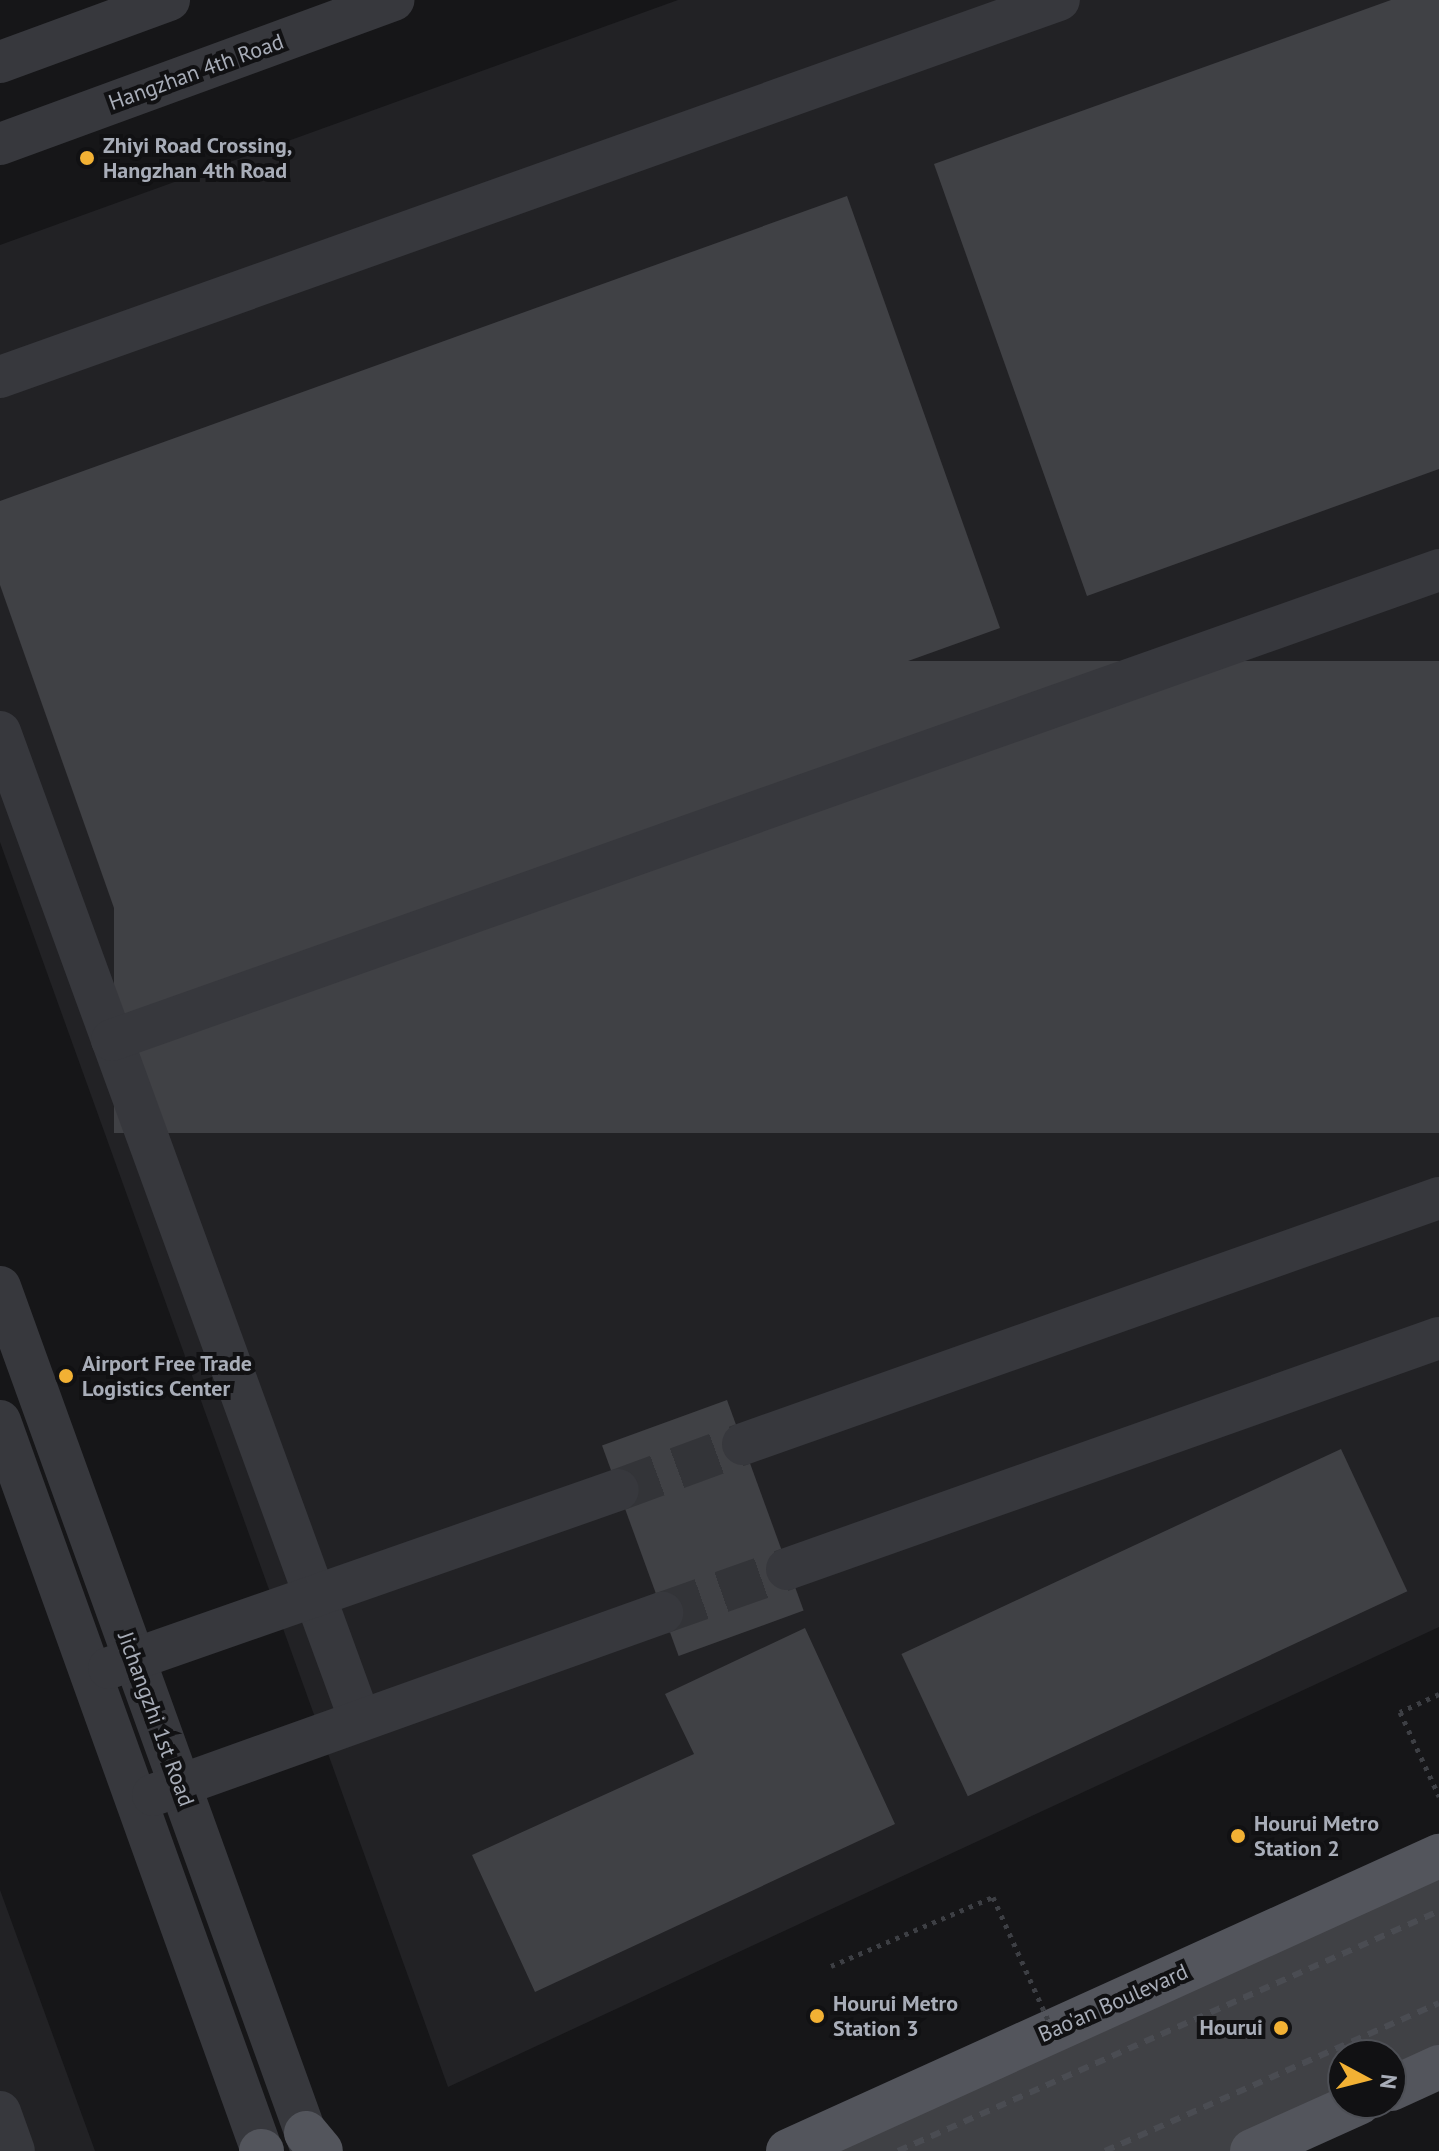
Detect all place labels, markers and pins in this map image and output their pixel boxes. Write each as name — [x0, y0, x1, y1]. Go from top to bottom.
place label: Zhiyi Road Crossing, Hangzhan 4th Road — [103, 132, 293, 184]
marker: Zhiyi Road Crossing, Hangzhan 4th Road — [78, 149, 96, 167]
place label: Airport Free Trade Logistics Center — [82, 1350, 253, 1402]
marker: Airport Free Trade Logistics Center — [57, 1367, 75, 1385]
place label: Hourui Metro Station 2 — [1254, 1810, 1379, 1862]
marker: Hourui Metro Station 2 — [1229, 1827, 1247, 1845]
place label: Hourui Metro Station 3 — [833, 1990, 958, 2042]
marker: Hourui Metro Station 3 — [808, 2007, 826, 2025]
place label: Hourui — [1200, 2015, 1263, 2041]
marker: Hourui — [1270, 2017, 1292, 2039]

